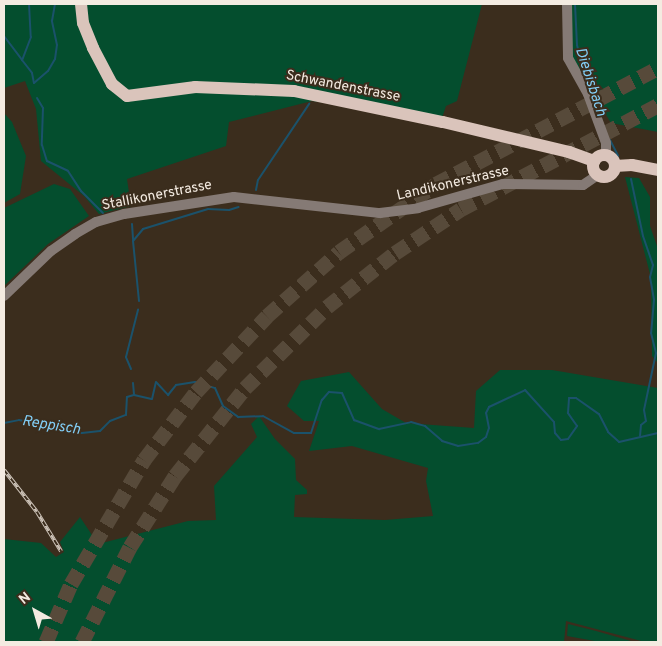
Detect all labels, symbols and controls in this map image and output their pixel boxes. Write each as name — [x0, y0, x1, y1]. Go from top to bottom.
water label: Diebisbach — [570, 45, 610, 119]
street label: Schwandenstrasse — [284, 68, 402, 106]
street label: Landikonerstrasse — [395, 163, 511, 205]
street label: Stallikonerstrasse — [101, 177, 213, 215]
water label: Reppisch — [21, 413, 81, 439]
north arrow — [10, 586, 60, 636]
text: N — [16, 589, 35, 609]

